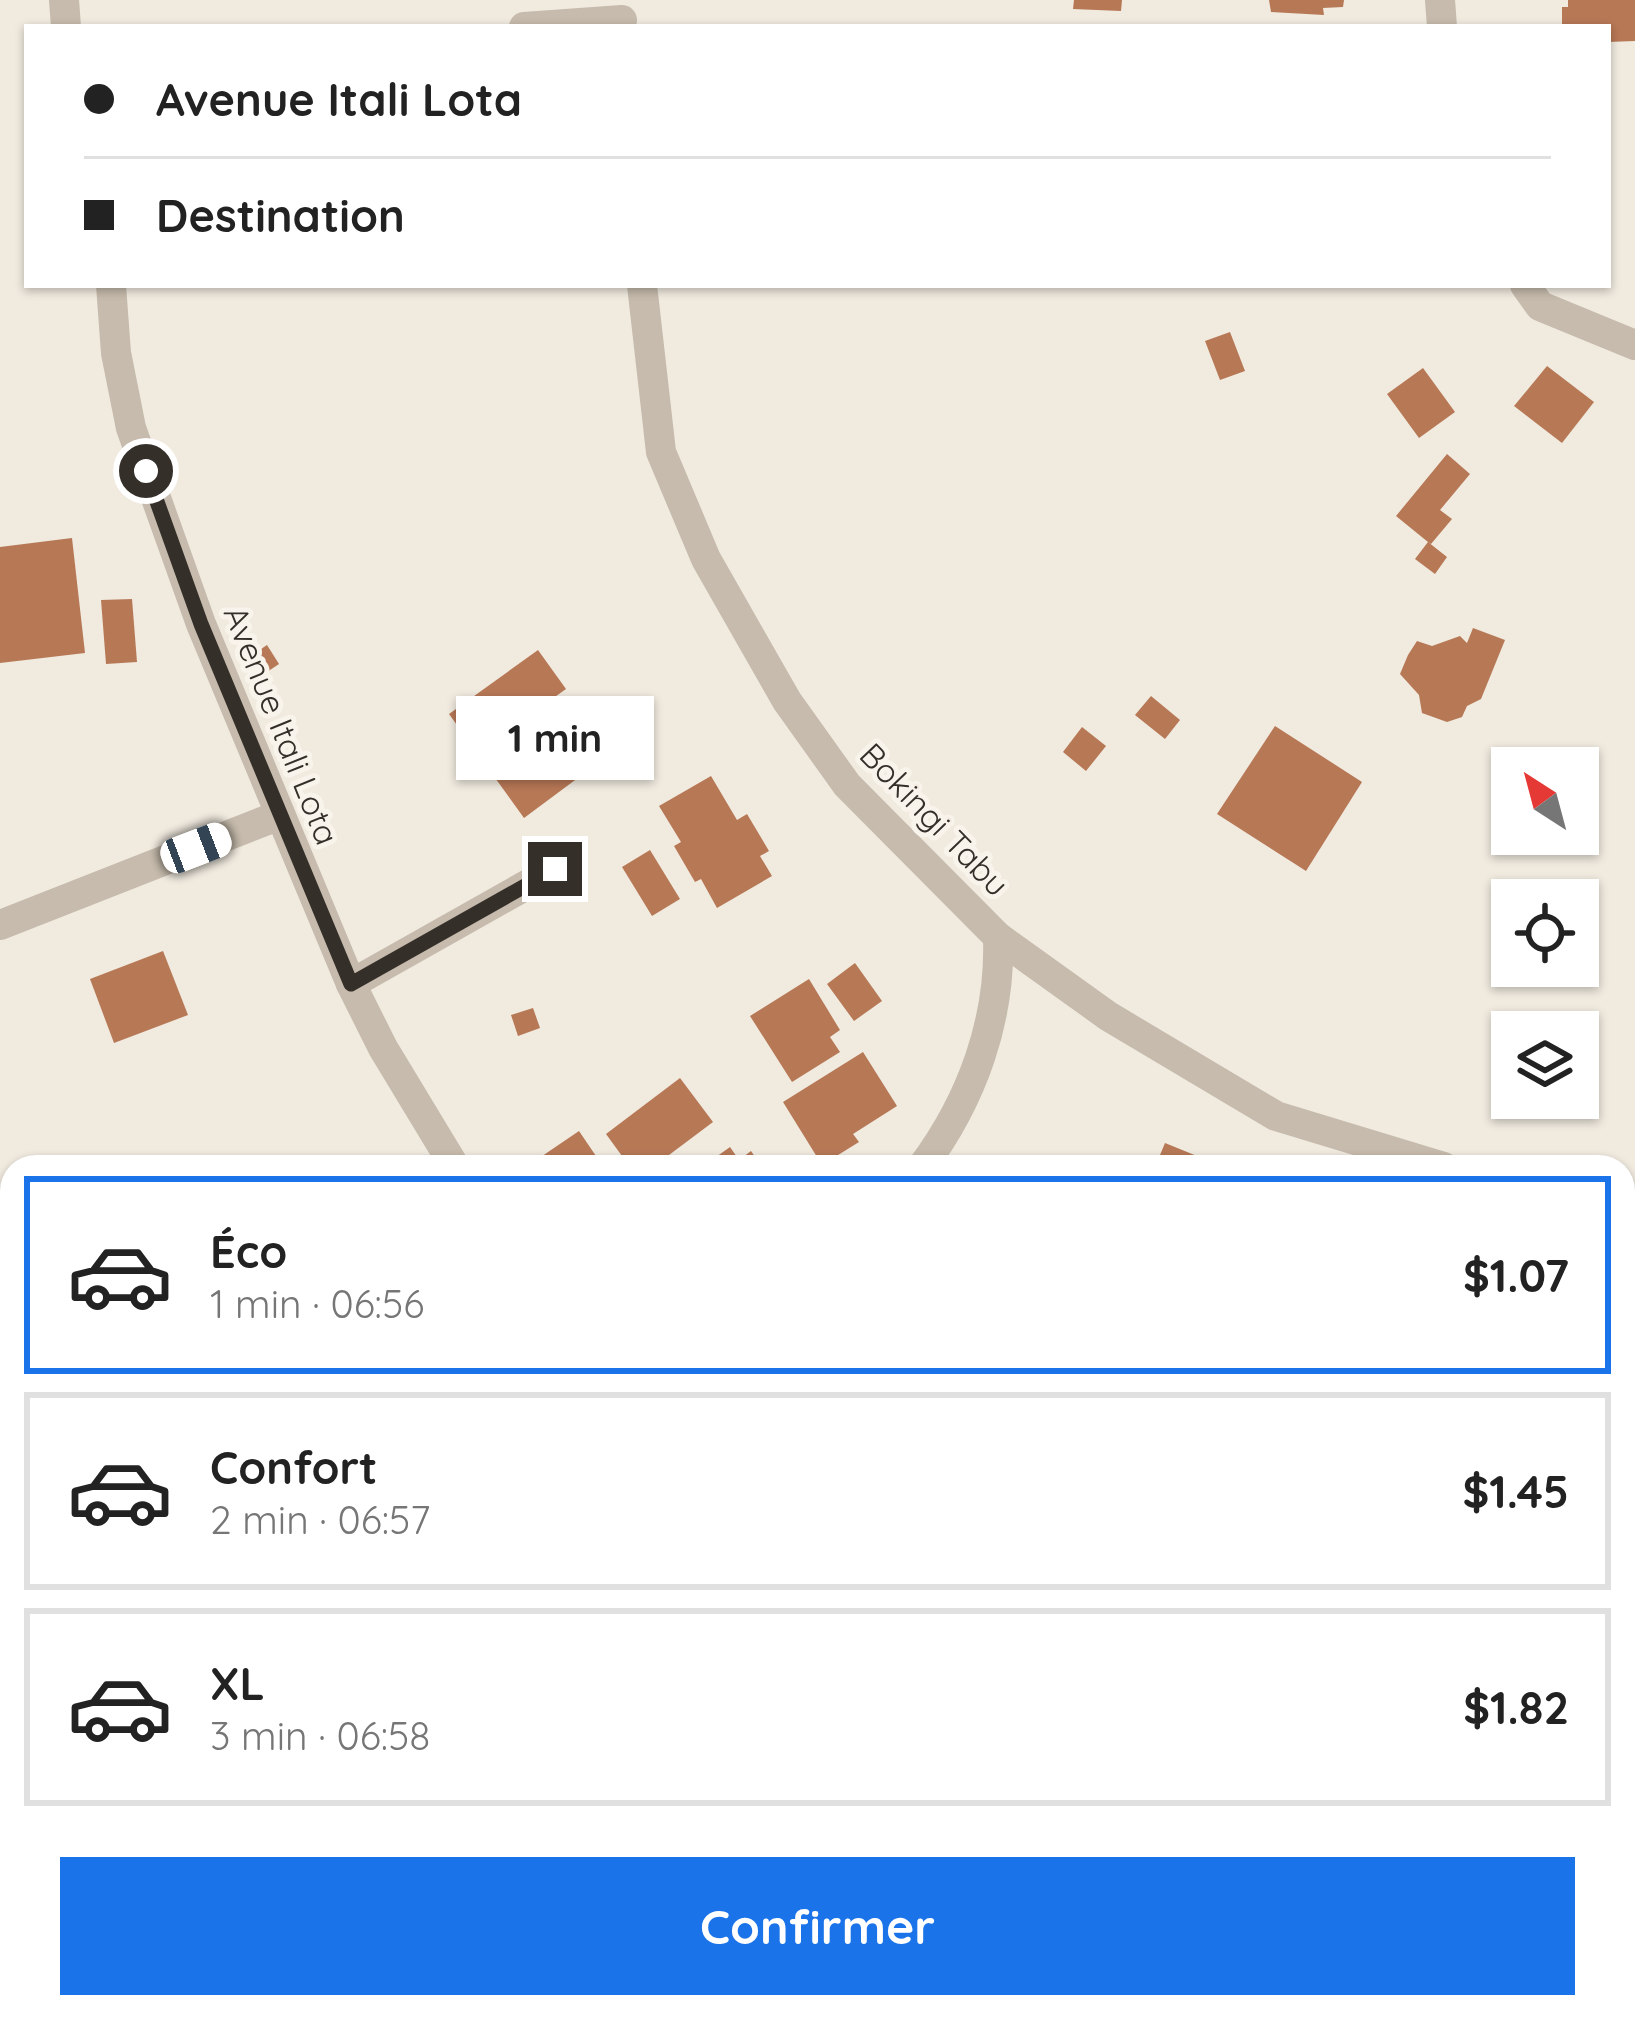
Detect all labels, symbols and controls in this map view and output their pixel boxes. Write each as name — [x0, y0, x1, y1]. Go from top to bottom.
text: Avenue Itali Lota — [156, 71, 522, 127]
text: Destination — [156, 187, 405, 243]
route start — [119, 444, 173, 498]
street label: Avenue Itali Lota — [215, 600, 349, 850]
callout: 1 min — [456, 695, 654, 779]
text: 1 min — [508, 713, 602, 762]
street label: Bokingi Tabu — [852, 734, 1018, 904]
north arrow — [1491, 747, 1599, 855]
map controls — [1491, 747, 1599, 1119]
car — [156, 818, 236, 878]
route end — [528, 842, 582, 896]
button: locate — [1491, 879, 1599, 987]
button: layers — [1491, 1011, 1599, 1119]
icon: car — [66, 1221, 174, 1329]
text: Éco — [210, 1223, 287, 1279]
text: $1.07 — [1463, 1247, 1569, 1303]
text: 1 min · 06:56 — [210, 1279, 424, 1328]
icon: car — [66, 1437, 174, 1545]
text: Confort — [210, 1439, 377, 1495]
text: $1.45 — [1462, 1463, 1569, 1519]
text: 2 min · 06:57 — [210, 1495, 430, 1544]
icon: car — [66, 1653, 174, 1761]
text: XL — [210, 1655, 265, 1711]
text: $1.82 — [1463, 1679, 1569, 1735]
text: 3 min · 06:58 — [210, 1711, 430, 1760]
button: Confirmer — [60, 1857, 1575, 1995]

